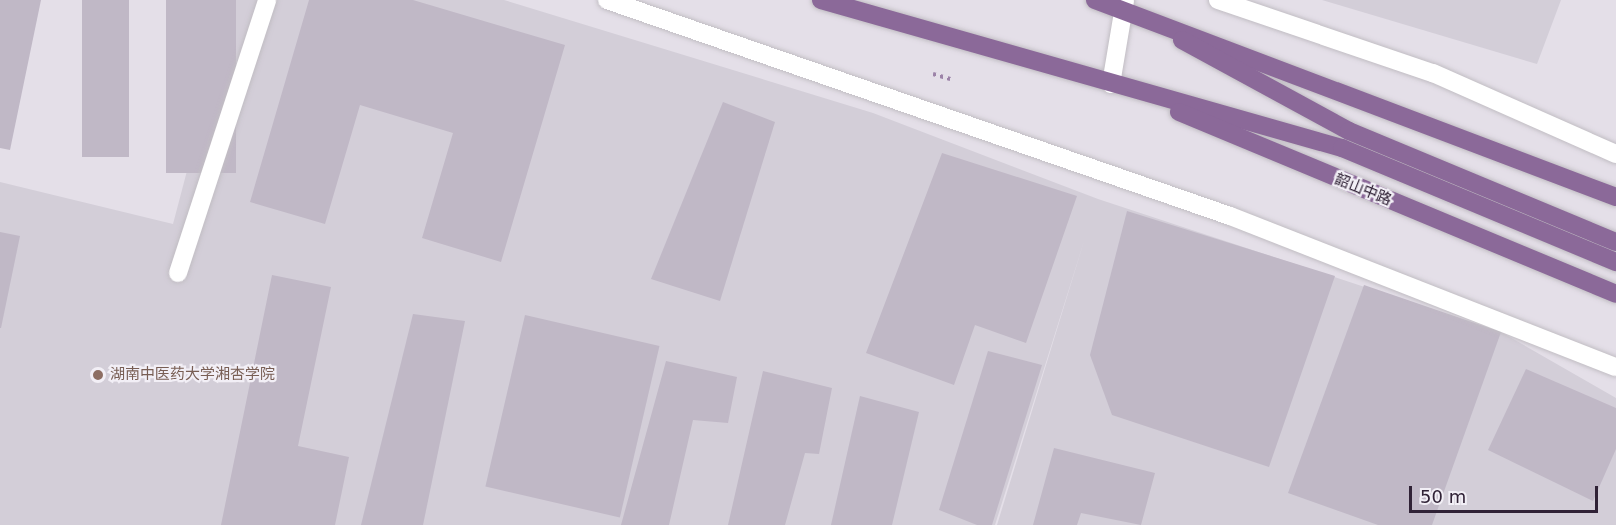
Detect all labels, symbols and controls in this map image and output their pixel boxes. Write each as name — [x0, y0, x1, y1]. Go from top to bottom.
street label: 韶山中路 — [1332, 170, 1394, 210]
place label: 湖南中医药大学湘杏学院 — [110, 366, 275, 384]
marker: 湖南中医药大学湘杏学院 — [91, 368, 105, 382]
scale bar — [1412, 474, 1601, 512]
text: 50 m — [1420, 486, 1466, 507]

